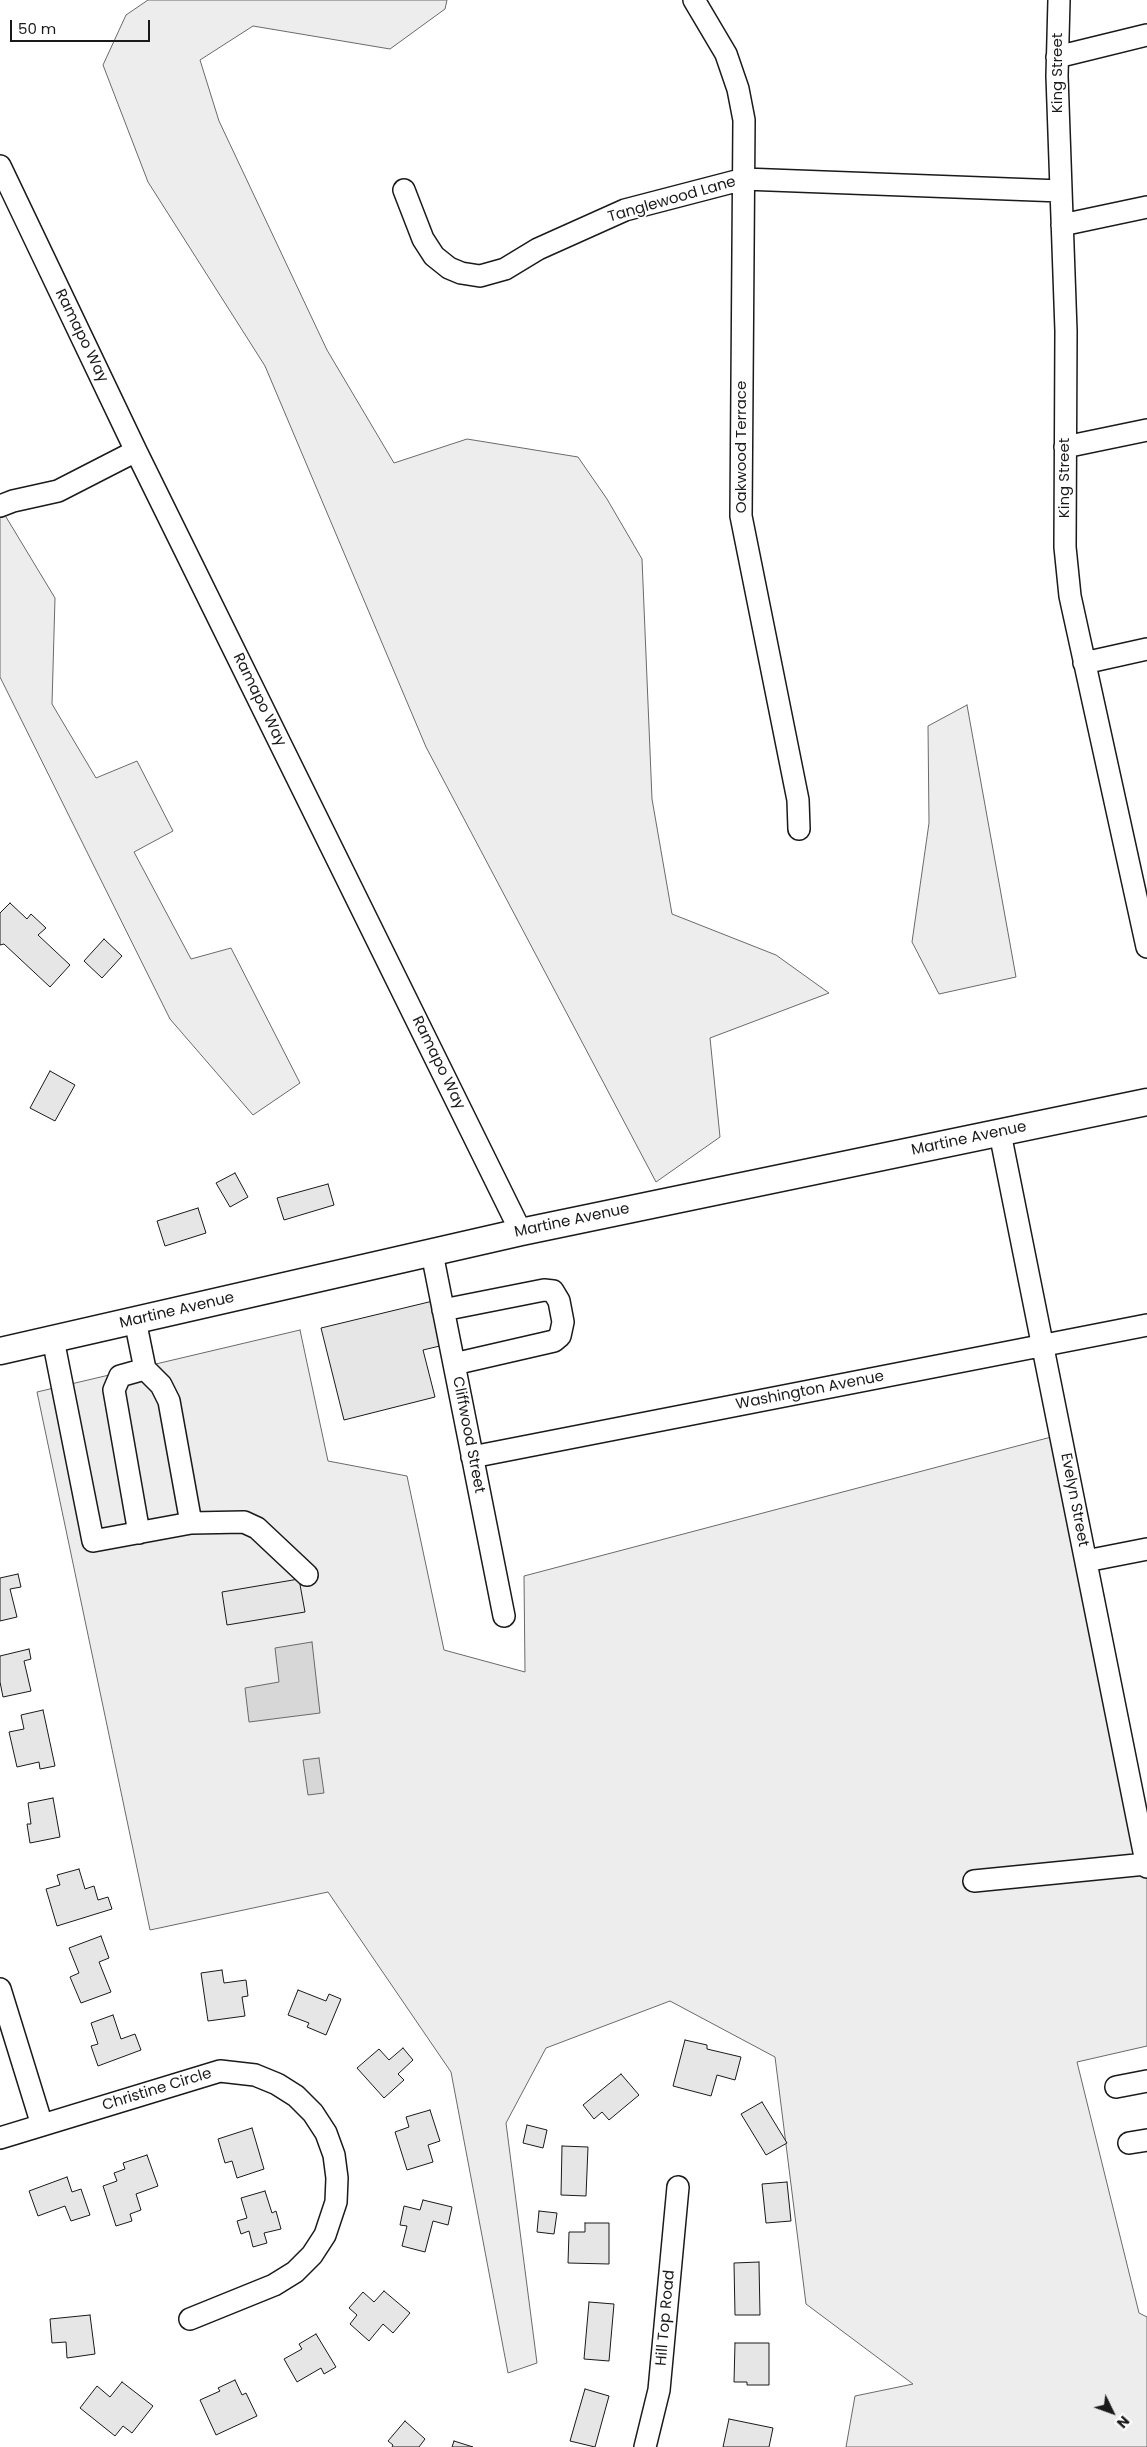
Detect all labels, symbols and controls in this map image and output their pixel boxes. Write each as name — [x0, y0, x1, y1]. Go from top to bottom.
scale bar — [12, 10, 152, 42]
text: 50 m — [18, 18, 56, 39]
street label: King Street — [1049, 33, 1067, 113]
street label: Tanglewood Lane — [606, 173, 738, 227]
street label: Ramapo Way — [51, 286, 111, 386]
street label: Oakwood Terrace — [733, 381, 751, 513]
street label: King Street — [1056, 438, 1074, 518]
street label: Ramapo Way — [229, 650, 289, 750]
street label: Ramapo Way — [408, 1013, 468, 1113]
street label: Martine Avenue — [910, 1118, 1028, 1160]
street label: Martine Avenue — [513, 1200, 631, 1242]
street label: Martine Avenue — [118, 1289, 236, 1333]
street label: Washington Avenue — [734, 1368, 886, 1414]
street label: Cliffwood Street — [448, 1375, 488, 1495]
street label: Evelyn Street — [1056, 1452, 1092, 1548]
street label: Christine Circle — [100, 2065, 214, 2115]
street label: Hill Top Road — [653, 2269, 679, 2367]
north arrow — [1087, 2387, 1137, 2437]
text: N — [1112, 2411, 1134, 2433]

